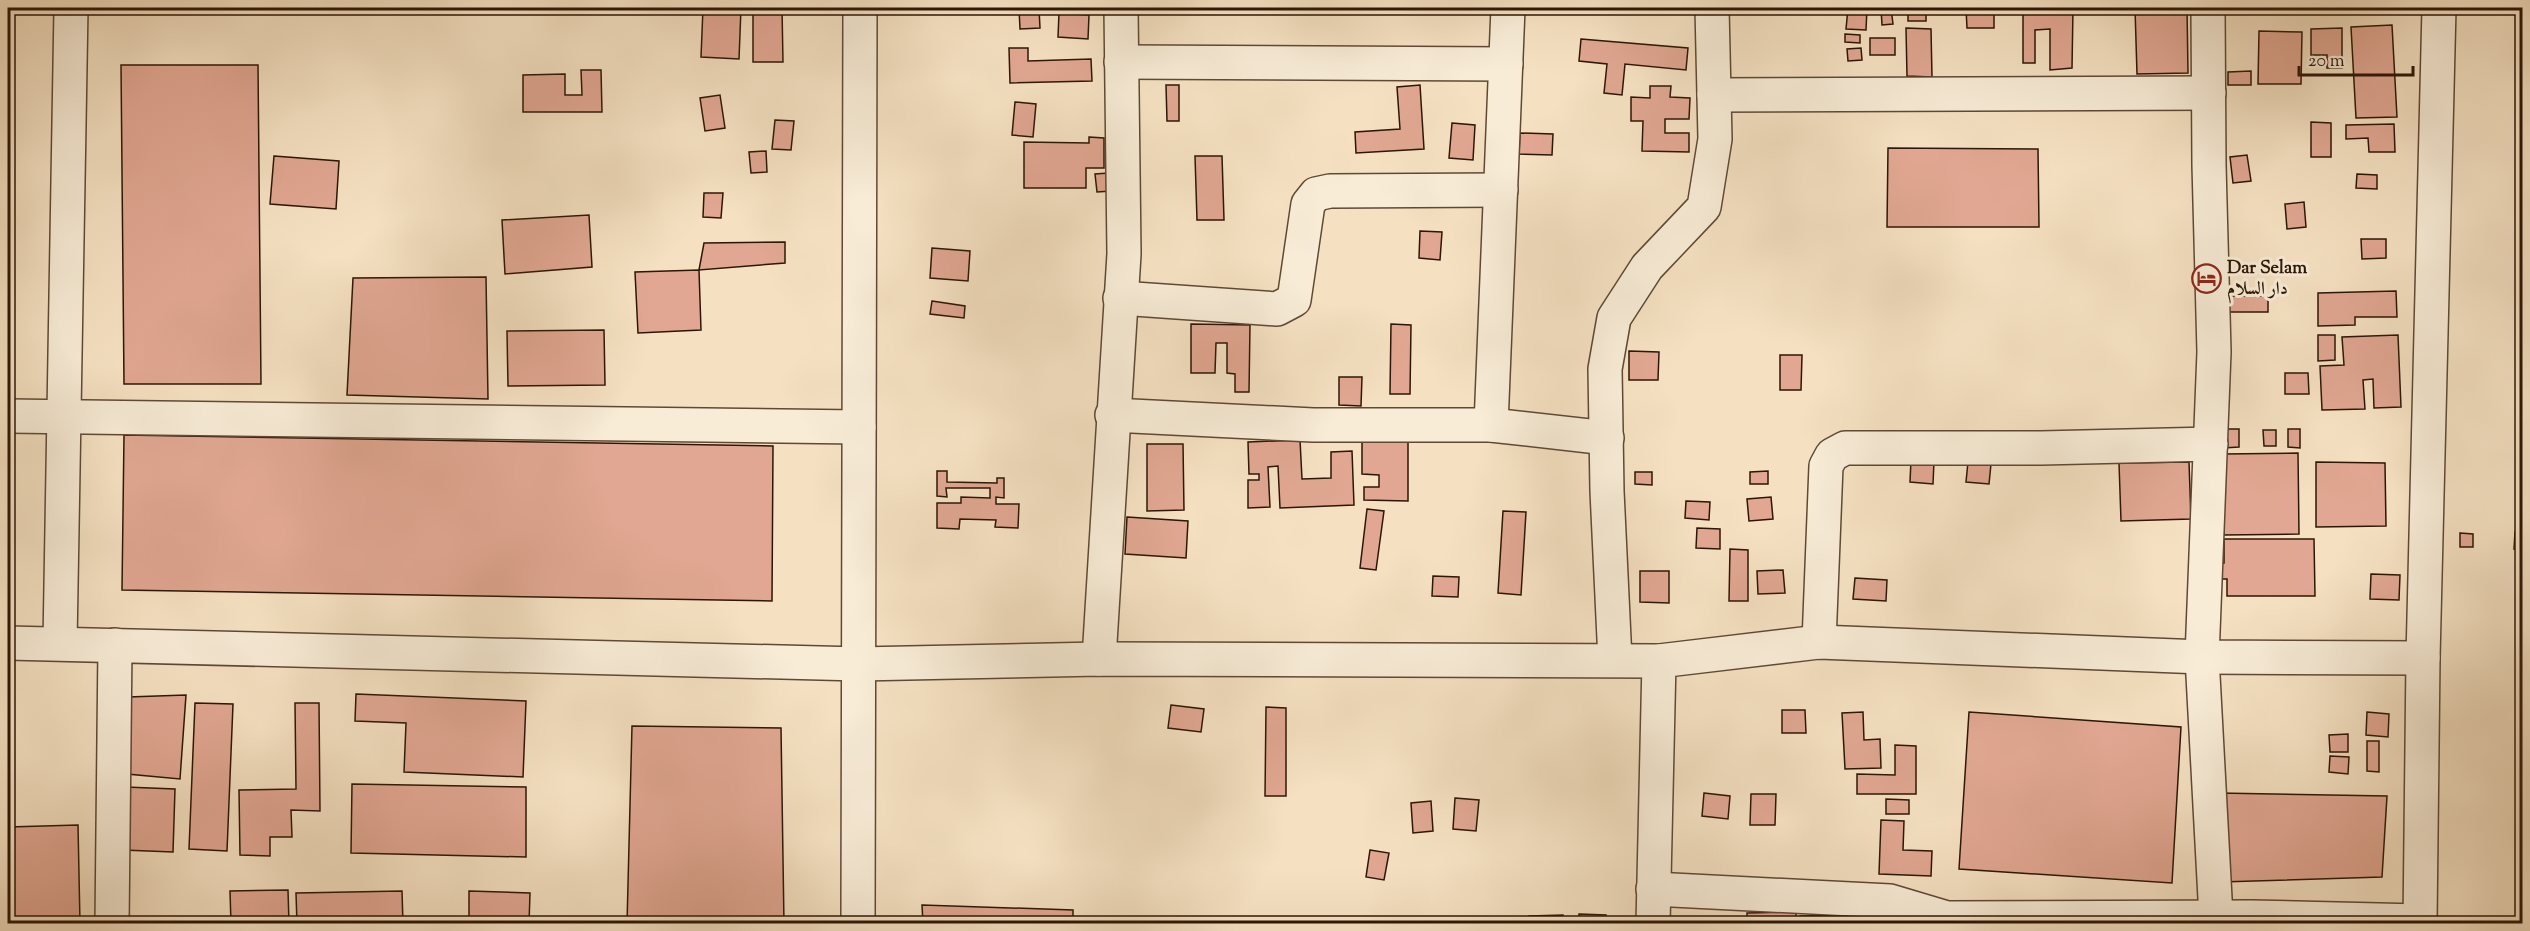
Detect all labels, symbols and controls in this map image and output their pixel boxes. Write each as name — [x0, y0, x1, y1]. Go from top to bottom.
scale bar — [2299, 39, 2413, 77]
text: 20 m — [2308, 49, 2345, 75]
place label: Dar Selam دار السلام — [2227, 256, 2307, 304]
hotel icon: Dar Selam دار السلام — [2190, 263, 2222, 295]

